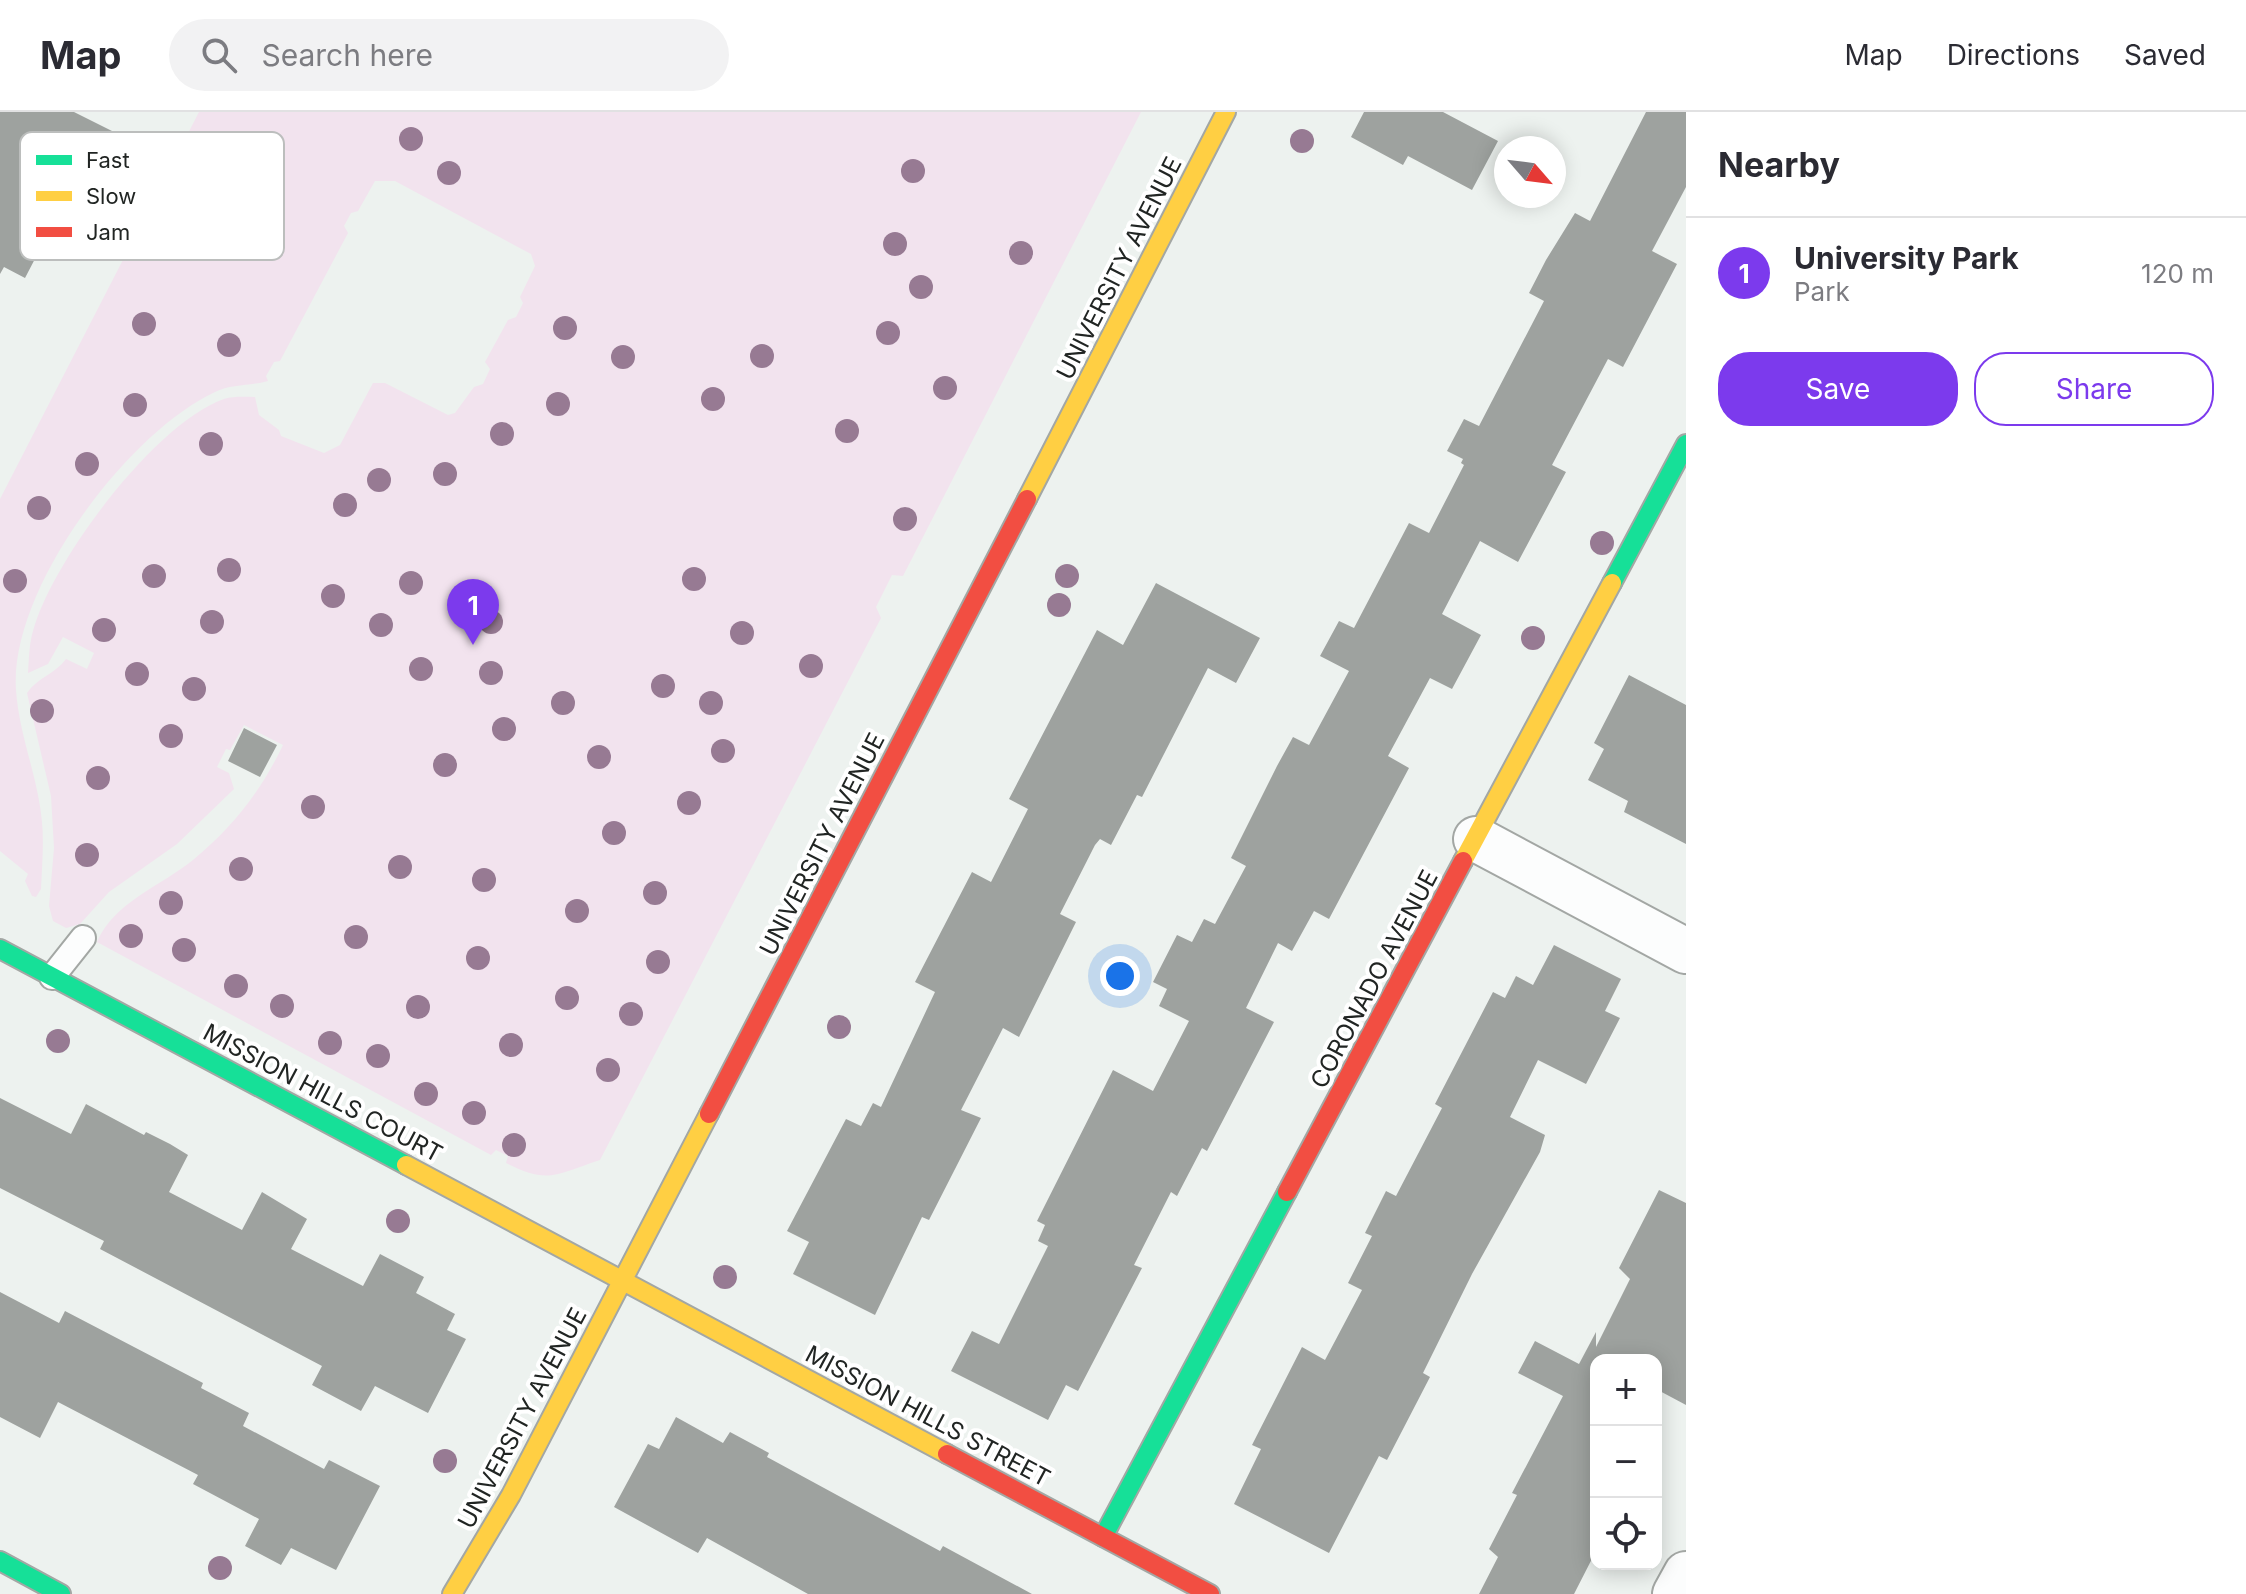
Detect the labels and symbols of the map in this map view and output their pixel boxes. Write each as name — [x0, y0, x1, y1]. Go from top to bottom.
legend — [20, 132, 284, 260]
north arrow — [1494, 136, 1566, 208]
text: Fast — [86, 147, 130, 173]
street label: UNIVERSITY AVENUE — [1050, 152, 1188, 384]
text: Slow — [86, 183, 136, 209]
text: Jam — [86, 219, 130, 245]
pin: 1 — [447, 579, 499, 645]
street label: UNIVERSITY AVENUE — [753, 728, 891, 960]
street label: CORONADO AVENUE — [1304, 865, 1444, 1093]
your location — [1100, 956, 1140, 996]
street label: MISSION HILLS COURT — [198, 1018, 448, 1168]
street label: UNIVERSITY AVENUE — [451, 1303, 593, 1533]
street label: MISSION HILLS STREET — [801, 1339, 1055, 1493]

